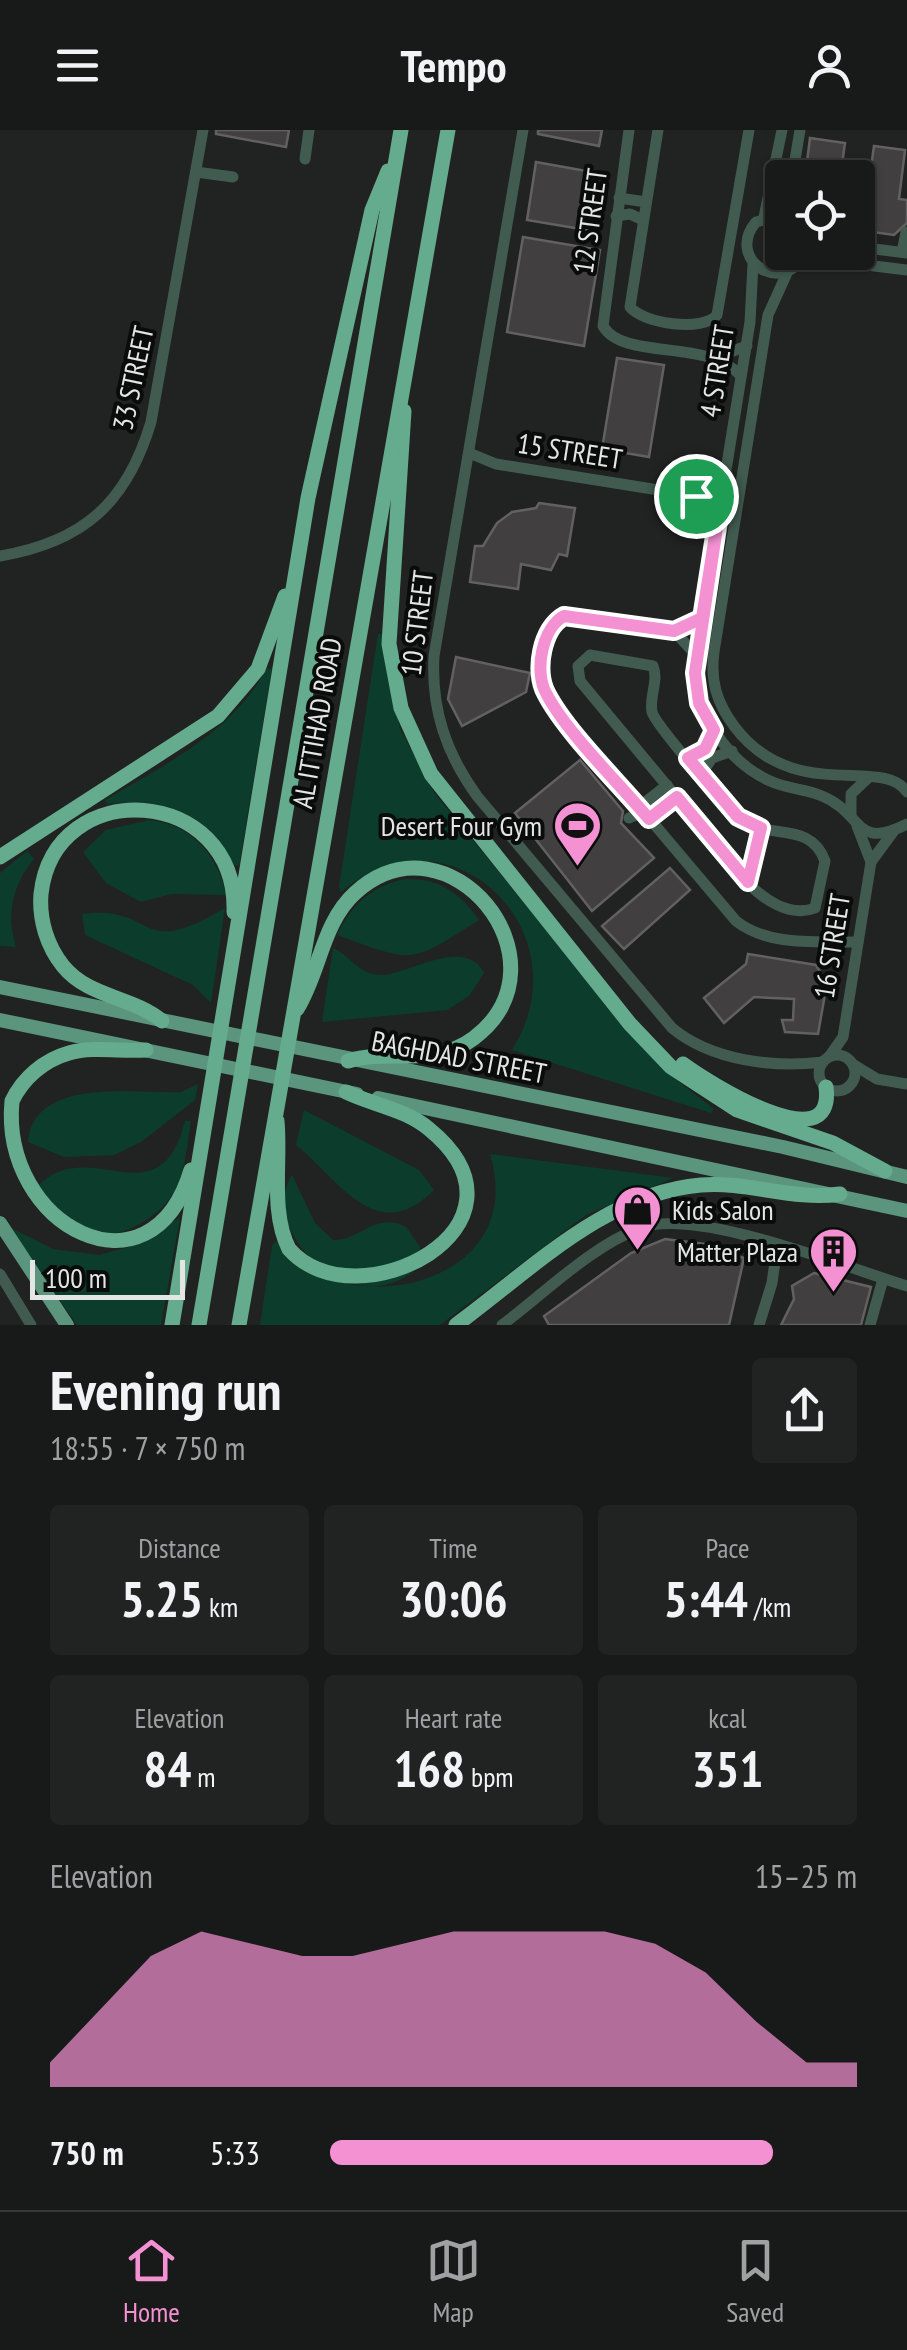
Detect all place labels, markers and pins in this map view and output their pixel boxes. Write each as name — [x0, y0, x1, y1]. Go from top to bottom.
pin — [654, 454, 739, 539]
sports icon: Desert Four Gym — [551, 800, 603, 868]
place label: Desert Four Gym — [381, 807, 542, 844]
shop icon: Kids Salon — [611, 1184, 663, 1252]
place label: Kids Salon — [672, 1191, 774, 1228]
building icon: Matter Plaza — [807, 1226, 859, 1294]
place label: Matter Plaza — [677, 1233, 798, 1270]

